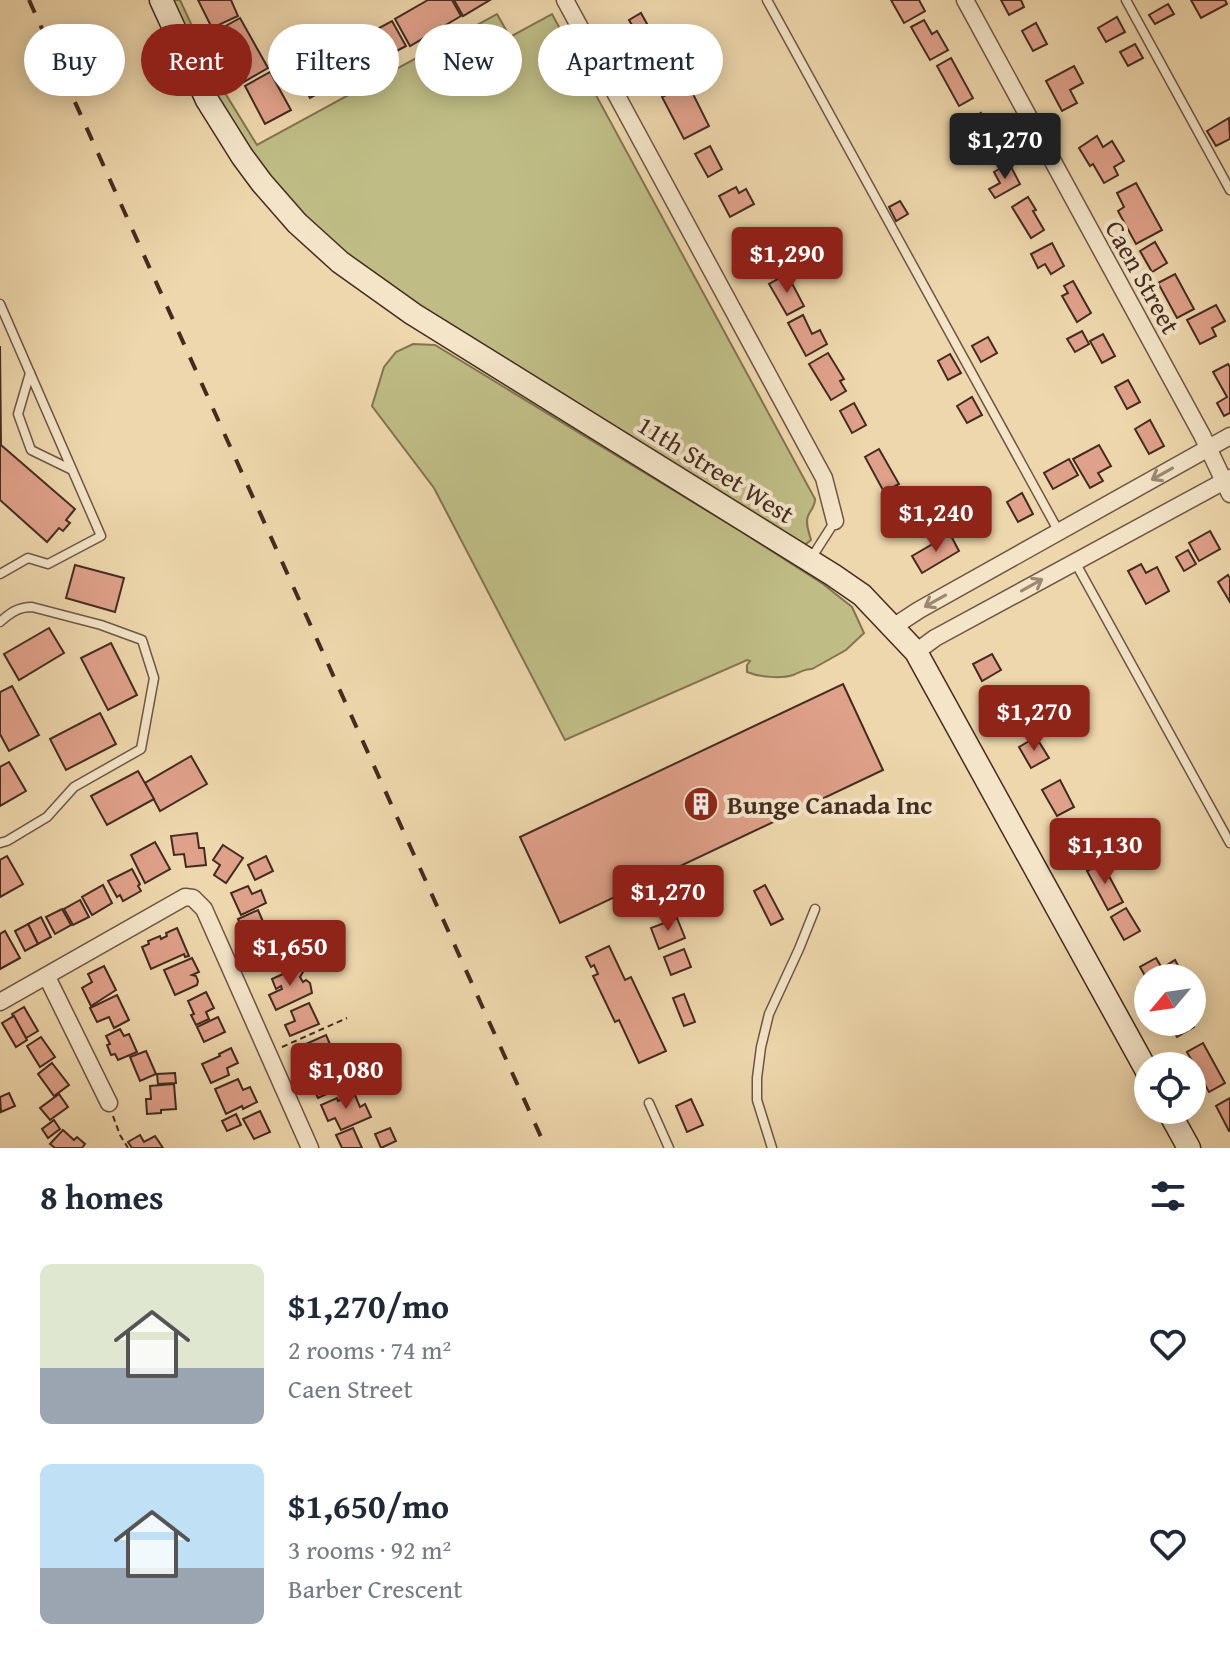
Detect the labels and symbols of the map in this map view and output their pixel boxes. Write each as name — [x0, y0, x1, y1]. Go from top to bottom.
pin: $1,270 — [940, 113, 1070, 181]
street label: Caen Street — [1096, 213, 1190, 341]
pin: $1,290 — [722, 227, 852, 295]
street label: 11th Street West — [630, 405, 802, 533]
one-way arrow — [1151, 467, 1175, 483]
pin: $1,240 — [871, 486, 1001, 554]
one-way arrow — [1019, 577, 1043, 592]
one-way arrow — [924, 593, 947, 609]
pin: $1,270 — [969, 685, 1099, 753]
building icon: Bunge Canada Inc — [682, 785, 720, 823]
place label: Bunge Canada Inc — [727, 785, 932, 824]
pin: $1,130 — [1040, 818, 1170, 886]
pin: $1,270 — [603, 865, 733, 933]
pin: $1,650 — [225, 920, 355, 988]
north arrow — [1134, 964, 1206, 1036]
pin: $1,080 — [281, 1043, 411, 1111]

